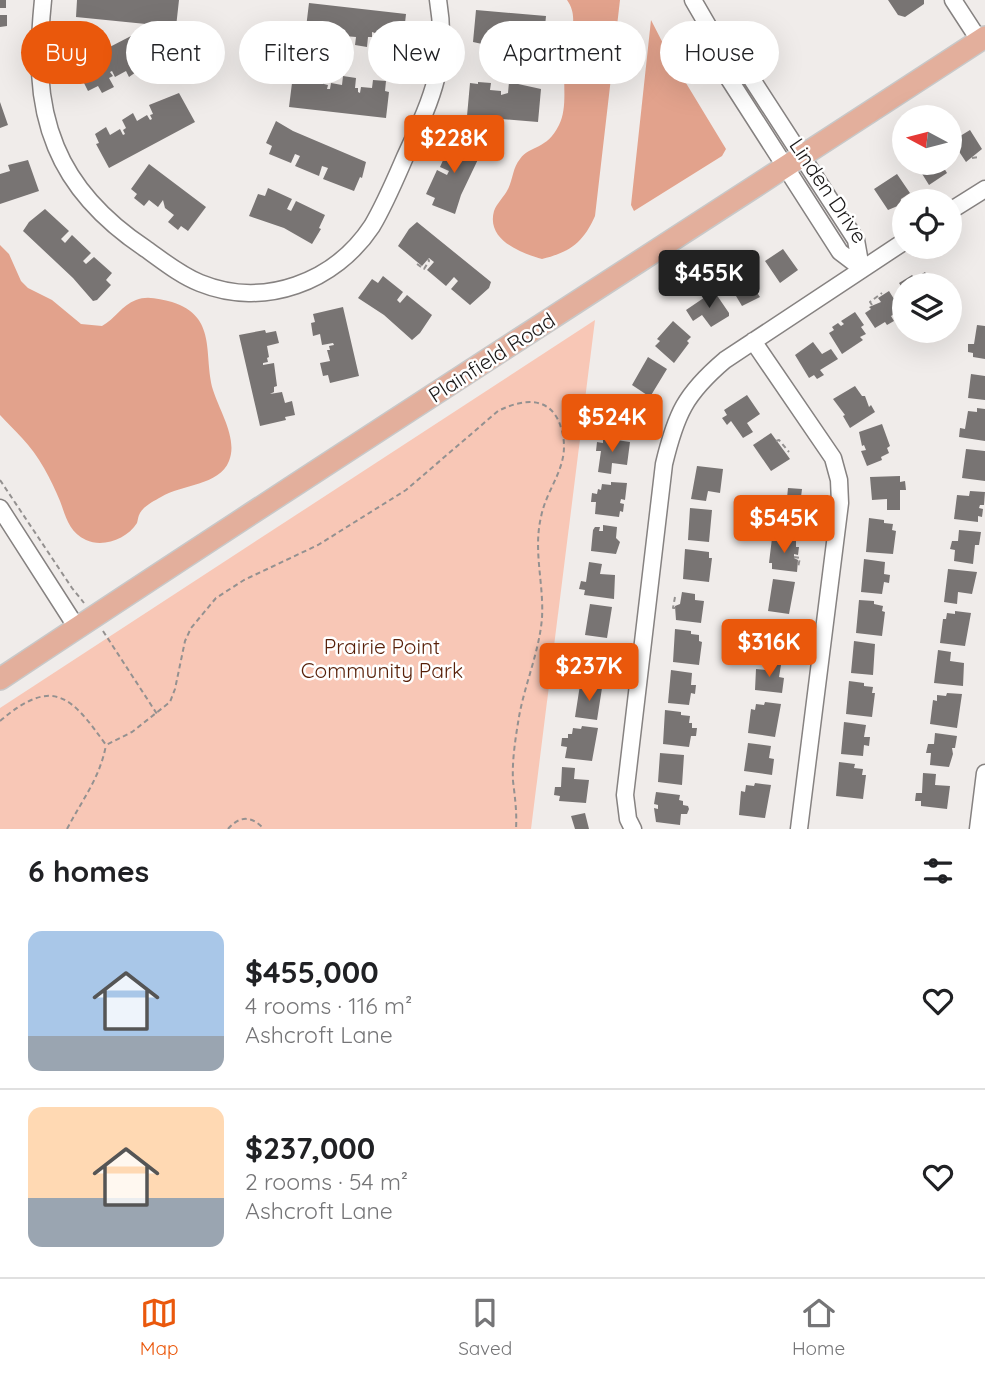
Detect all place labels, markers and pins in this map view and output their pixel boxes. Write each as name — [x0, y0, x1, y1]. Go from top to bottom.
pin: $228K — [405, 116, 503, 175]
pin: $455K — [660, 250, 758, 310]
pin: $524K — [563, 394, 661, 454]
pin: $545K — [735, 496, 833, 555]
pin: $316K — [720, 620, 818, 679]
pin: $237K — [540, 644, 638, 703]

